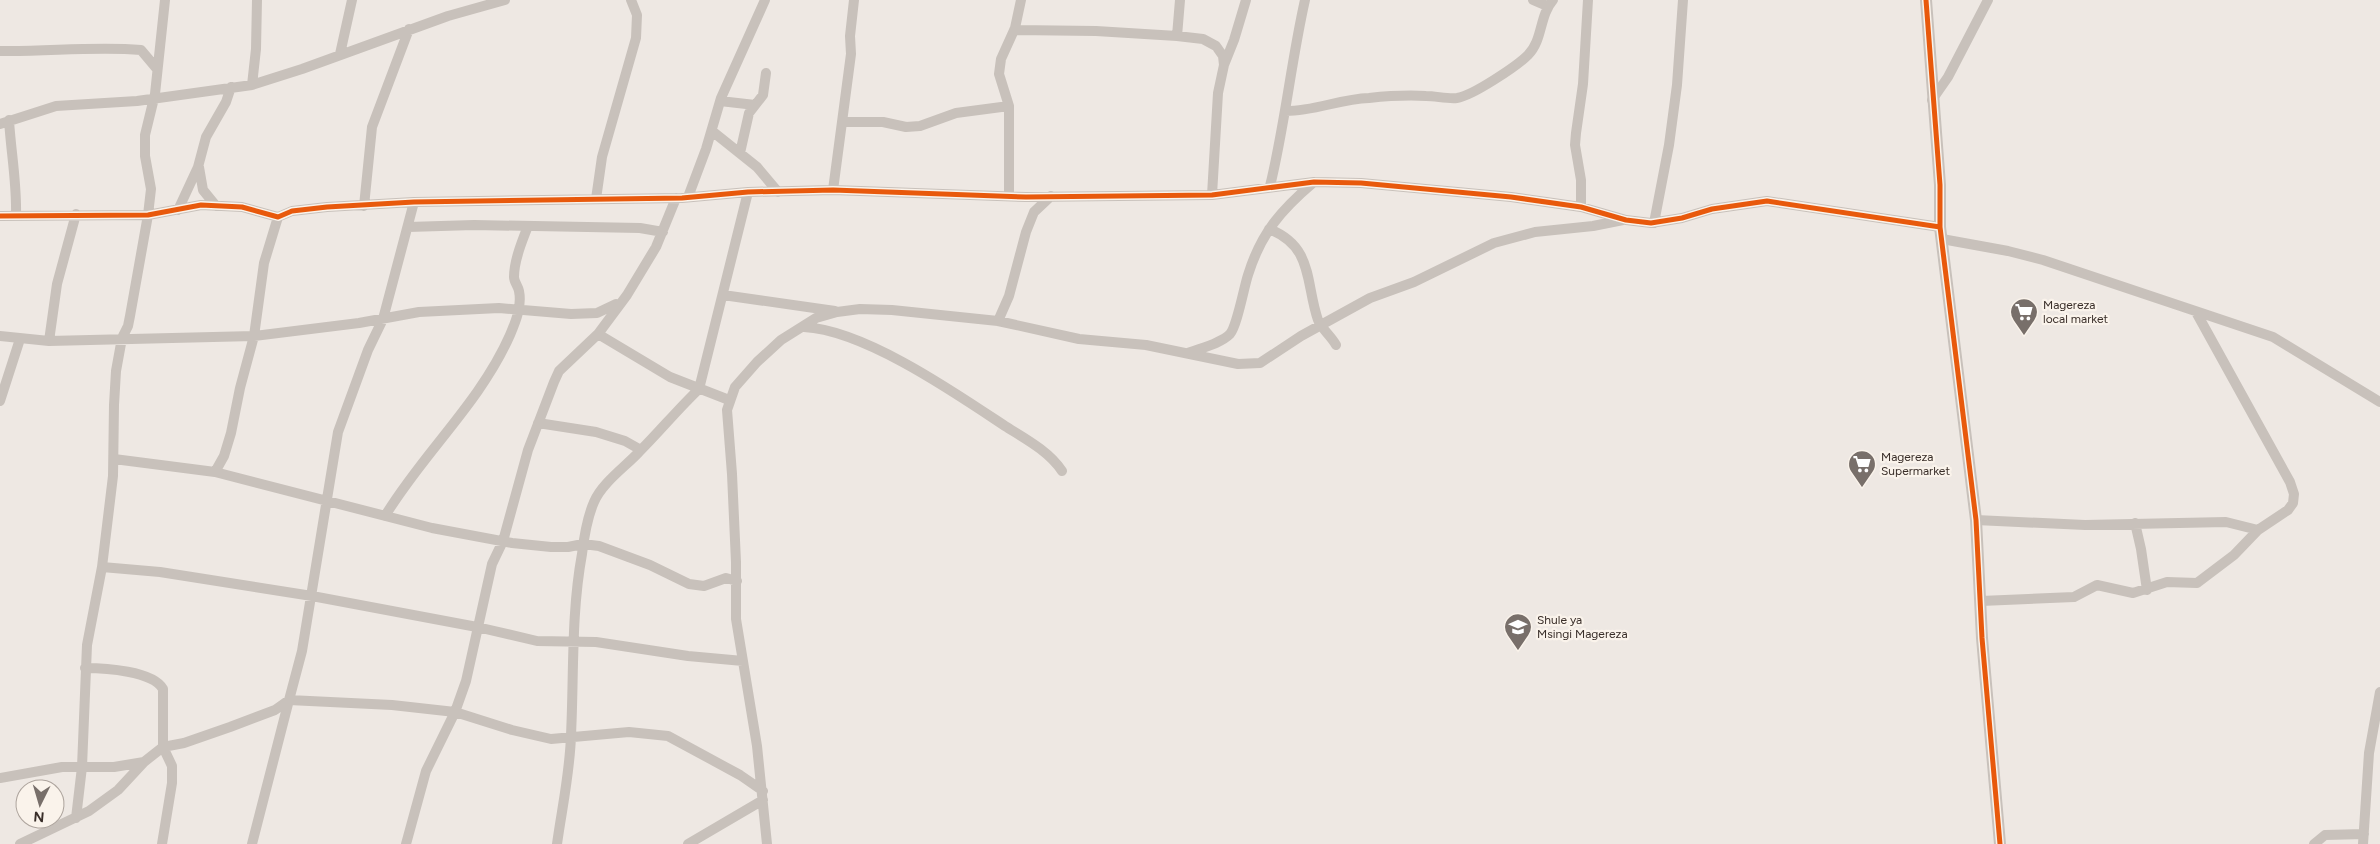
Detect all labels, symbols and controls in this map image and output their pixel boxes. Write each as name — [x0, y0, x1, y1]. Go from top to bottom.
supermarket icon: Magereza local market — [2009, 297, 2039, 336]
place label: Magereza local market — [2043, 298, 2108, 326]
supermarket icon: Magereza Supermarket — [1847, 449, 1877, 488]
place label: Magereza Supermarket — [1881, 450, 1950, 478]
school or university icon: Shule ya Msingi Magereza — [1503, 612, 1533, 651]
place label: Shule ya Msingi Magereza — [1537, 613, 1628, 641]
north arrow — [15, 779, 65, 829]
text: N — [33, 808, 45, 825]

